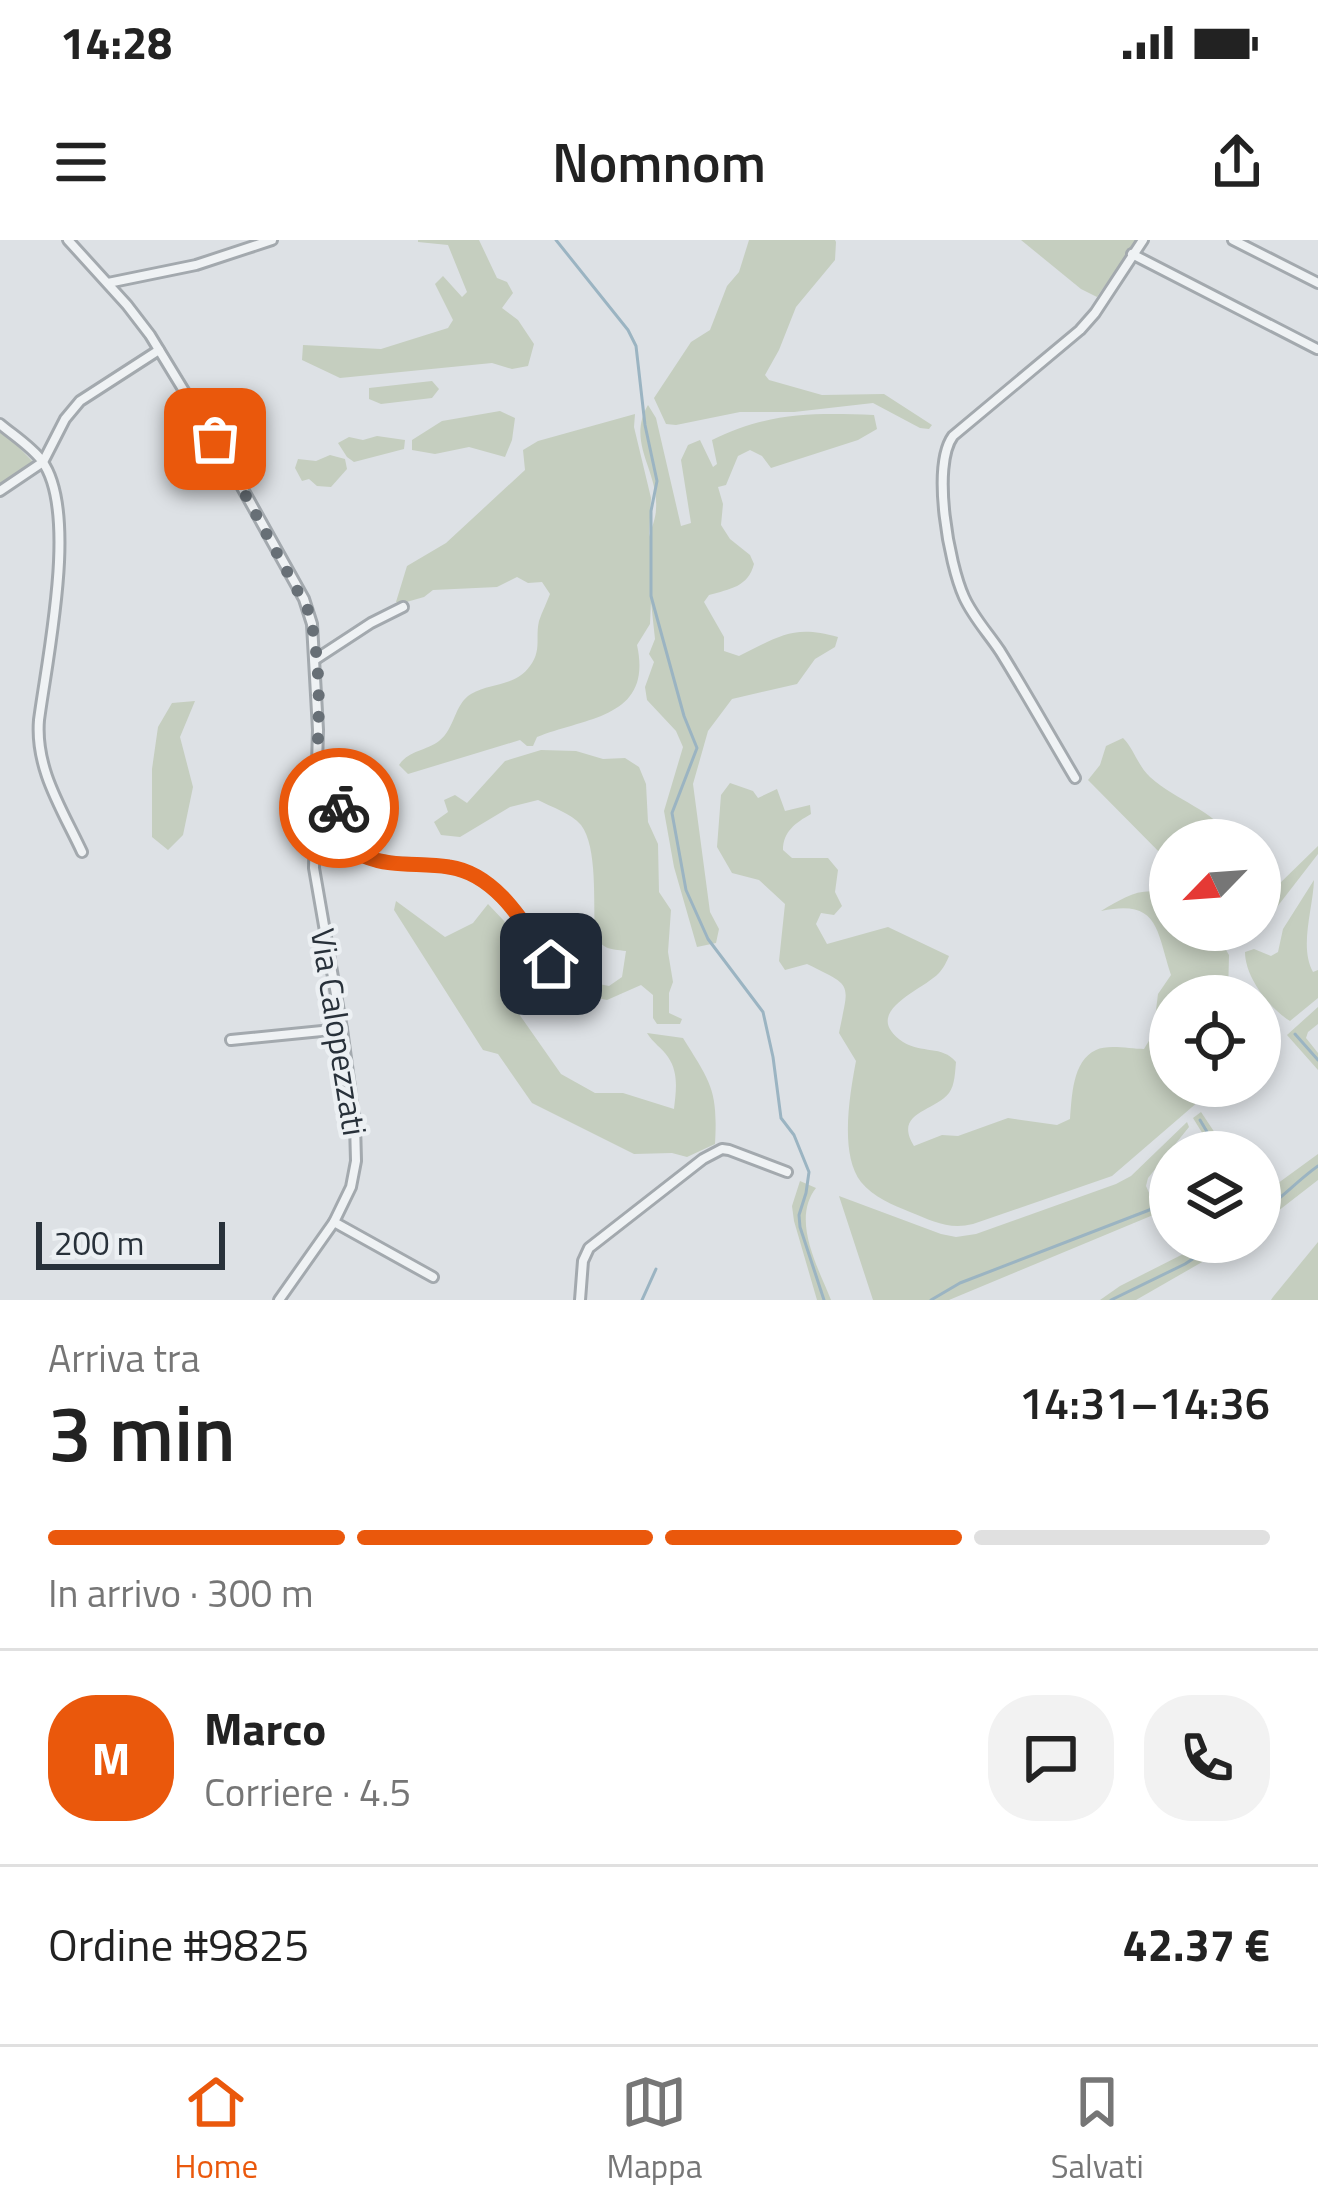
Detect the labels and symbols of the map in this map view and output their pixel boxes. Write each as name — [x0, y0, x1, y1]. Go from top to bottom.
pin — [164, 388, 266, 490]
courier — [279, 748, 399, 868]
north arrow — [1149, 819, 1281, 951]
pin — [500, 913, 602, 1015]
street label: Via Calopezzati — [298, 925, 380, 1139]
scale bar — [36, 1216, 225, 1269]

